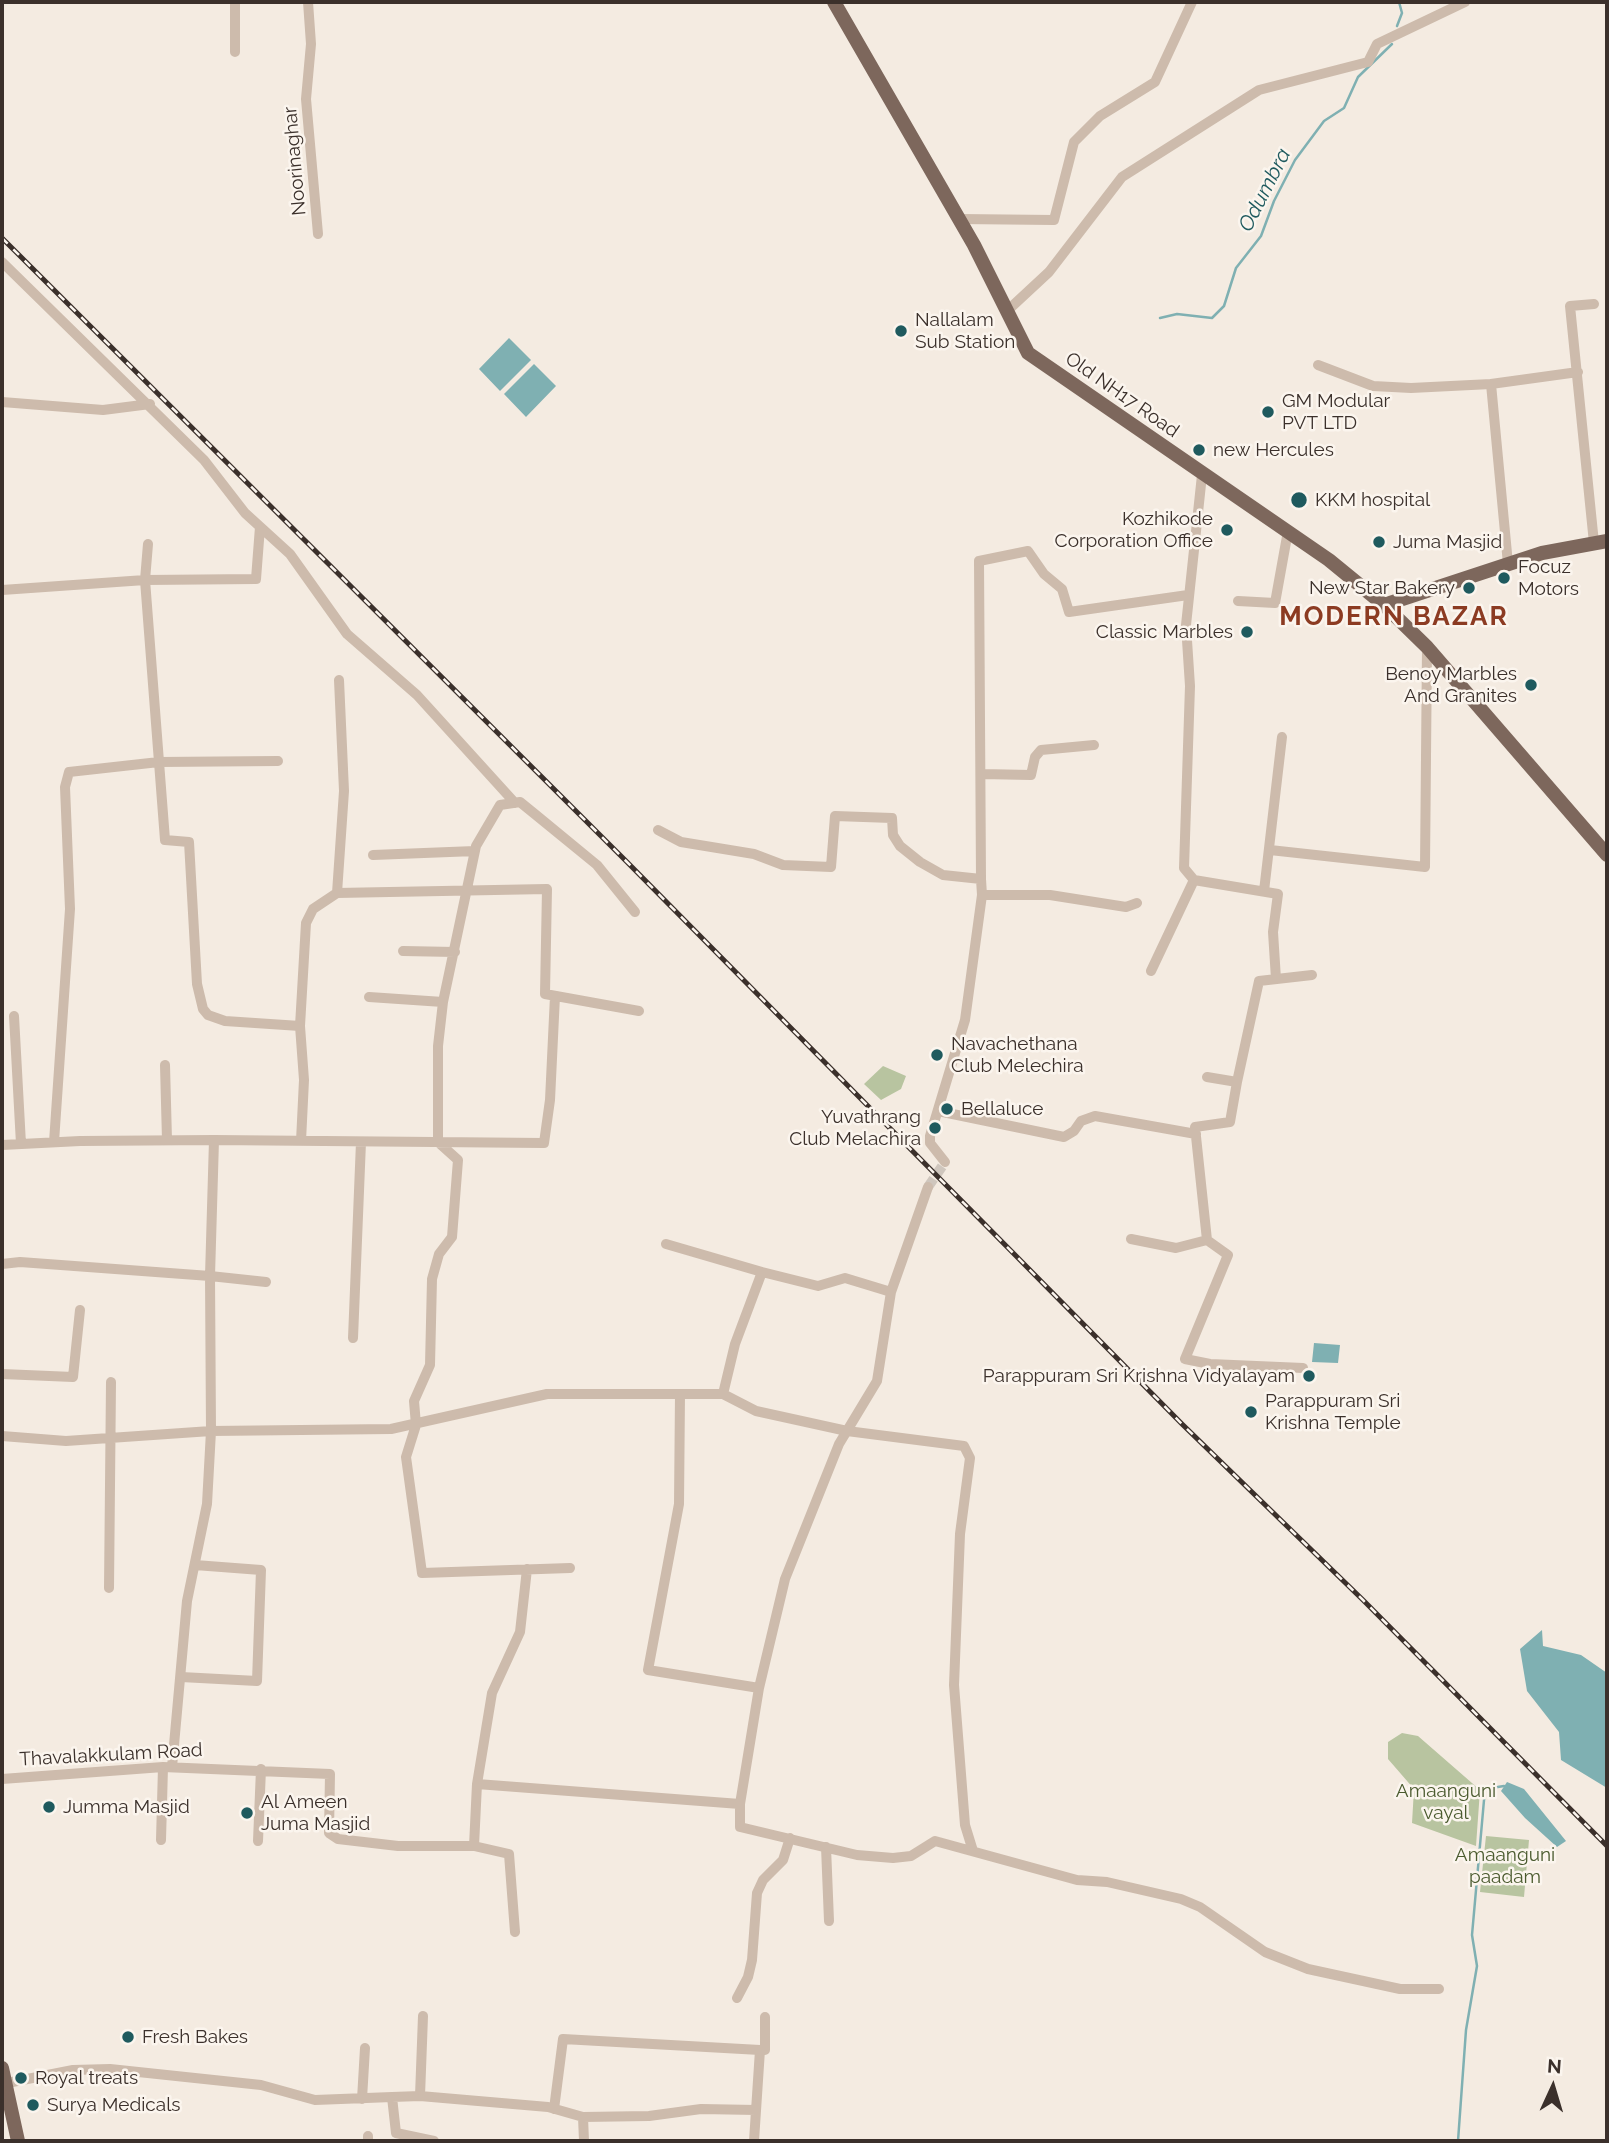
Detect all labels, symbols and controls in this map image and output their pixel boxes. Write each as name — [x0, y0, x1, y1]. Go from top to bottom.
street label: Noorinaghar — [279, 106, 311, 216]
water label: Odumbra — [1233, 144, 1297, 236]
place label: Nallalam Sub Station — [915, 309, 1015, 353]
marker: Nallalam Sub Station — [893, 323, 909, 339]
street label: Old NH17 Road — [1061, 347, 1183, 443]
place label: GM Modular PVT LTD — [1282, 390, 1390, 434]
marker: GM Modular PVT LTD — [1260, 404, 1276, 420]
place label: new Hercules — [1213, 439, 1334, 461]
marker: new Hercules — [1191, 442, 1207, 458]
place label: KKM hospital — [1315, 489, 1430, 511]
marker: KKM hospital — [1289, 490, 1309, 510]
place label: Kozhikode Corporation Office — [1055, 508, 1213, 552]
marker: Kozhikode Corporation Office — [1219, 522, 1235, 538]
place label: Juma Masjid — [1393, 531, 1502, 553]
marker: Juma Masjid — [1371, 534, 1387, 550]
place label: Focuz Motors — [1518, 556, 1579, 600]
marker: Focuz Motors — [1496, 570, 1512, 586]
place label: New Star Bakery — [1309, 577, 1455, 599]
marker: New Star Bakery — [1461, 580, 1477, 596]
district label: MODERN BAZAR — [1281, 601, 1507, 633]
place label: Classic Marbles — [1096, 621, 1233, 643]
marker: Classic Marbles — [1239, 624, 1255, 640]
place label: Benoy Marbles And Granites — [1385, 663, 1517, 707]
marker: Benoy Marbles And Granites — [1523, 677, 1539, 693]
place label: Navachethana Club Melechira — [951, 1033, 1084, 1077]
marker: Navachethana Club Melechira — [929, 1047, 945, 1063]
place label: Bellaluce — [961, 1098, 1043, 1120]
marker: Bellaluce — [939, 1101, 955, 1117]
place label: Yuvathrang Club Melachira — [789, 1106, 921, 1150]
marker: Yuvathrang Club Melachira — [927, 1120, 943, 1136]
place label: Parappuram Sri Krishna Vidyalayam — [983, 1365, 1295, 1387]
marker: Parappuram Sri Krishna Vidyalayam — [1301, 1368, 1317, 1384]
place label: Parappuram Sri Krishna Temple — [1265, 1390, 1401, 1434]
marker: Parappuram Sri Krishna Temple — [1243, 1404, 1259, 1420]
street label: Thavalakkulam Road — [19, 1739, 203, 1771]
park label: Amaanguni vayal — [1396, 1780, 1496, 1824]
place label: Al Ameen Juma Masjid — [261, 1791, 370, 1835]
place label: Jumma Masjid — [63, 1796, 190, 1818]
marker: Jumma Masjid — [41, 1799, 57, 1815]
marker: Al Ameen Juma Masjid — [239, 1805, 255, 1821]
park label: Amaanguni paadam — [1455, 1844, 1555, 1888]
place label: Fresh Bakes — [142, 2026, 248, 2048]
marker: Fresh Bakes — [120, 2029, 136, 2045]
north arrow — [1518, 2052, 1588, 2122]
text: N — [1546, 2055, 1562, 2078]
place label: Royal treats — [35, 2067, 138, 2089]
marker: Royal treats — [13, 2070, 29, 2086]
place label: Surya Medicals — [47, 2094, 180, 2116]
marker: Surya Medicals — [25, 2097, 41, 2113]

